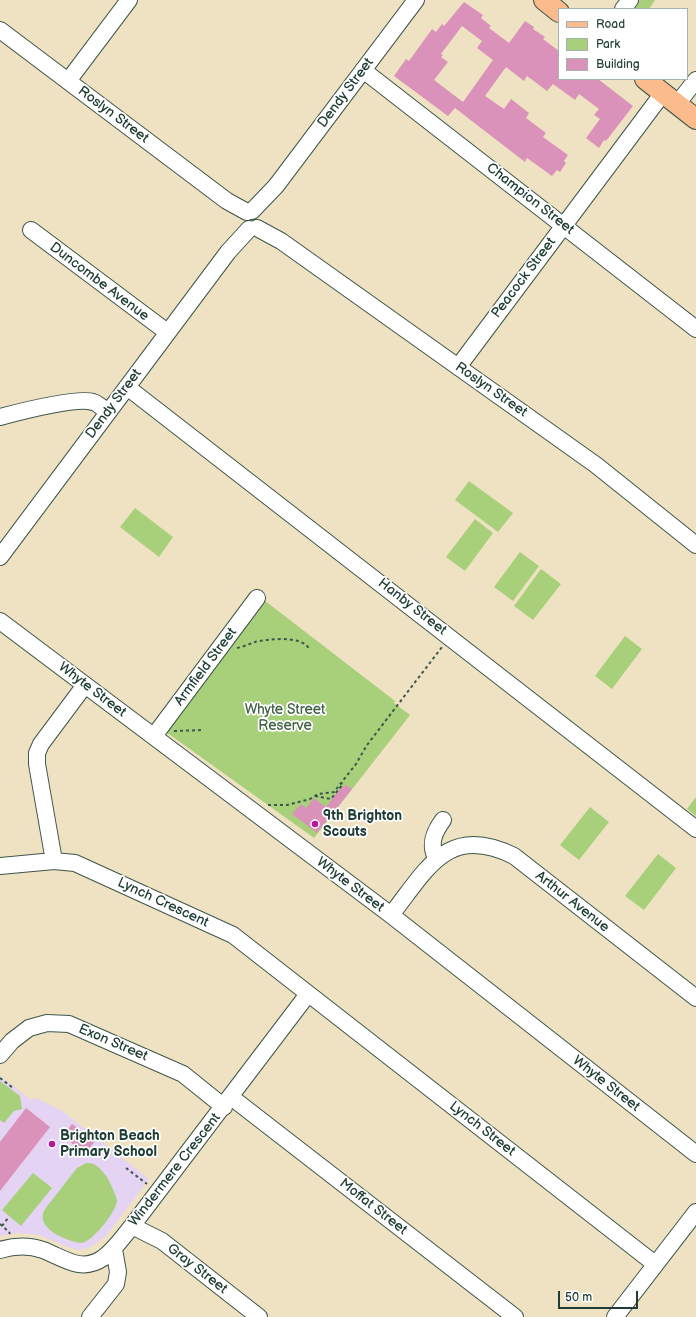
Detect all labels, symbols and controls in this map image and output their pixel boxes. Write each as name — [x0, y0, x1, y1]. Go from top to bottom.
legend — [558, 8, 688, 80]
text: Road — [596, 17, 625, 32]
text: Park — [596, 37, 620, 52]
street label: Dendy Street — [314, 55, 378, 131]
text: Building — [596, 57, 640, 72]
street label: Roslyn Street — [74, 83, 152, 147]
street label: Champion Street — [483, 160, 577, 238]
street label: Peacock Street — [488, 234, 560, 322]
street label: Duncombe Avenue — [46, 239, 152, 325]
street label: Roslyn Street — [452, 359, 530, 421]
street label: Dendy Street — [82, 366, 146, 442]
street label: Hanby Street — [374, 575, 450, 639]
street label: Armfield Street — [171, 625, 241, 709]
street label: Whyte Street — [55, 659, 129, 721]
park label: Whyte Street Reserve — [245, 702, 325, 734]
place label: 9th Brighton Scouts — [323, 808, 402, 840]
marker: 9th Brighton Scouts — [310, 819, 320, 829]
street label: Whyte Street — [313, 854, 387, 916]
street label: Arthur Avenue — [532, 868, 612, 936]
street label: Lynch Crescent — [115, 875, 211, 931]
street label: Exon Street — [76, 1021, 150, 1065]
street label: Whyte Street — [569, 1053, 643, 1115]
street label: Lynch Street — [446, 1098, 518, 1160]
street label: Windermere Crescent — [126, 1110, 224, 1230]
place label: Brighton Beach Primary School — [60, 1128, 160, 1160]
marker: Brighton Beach Primary School — [47, 1139, 57, 1149]
street label: Moffat Street — [336, 1175, 410, 1239]
street label: Gray Street — [164, 1240, 230, 1298]
scale bar — [560, 1283, 640, 1309]
text: 50 m — [565, 1290, 592, 1305]

